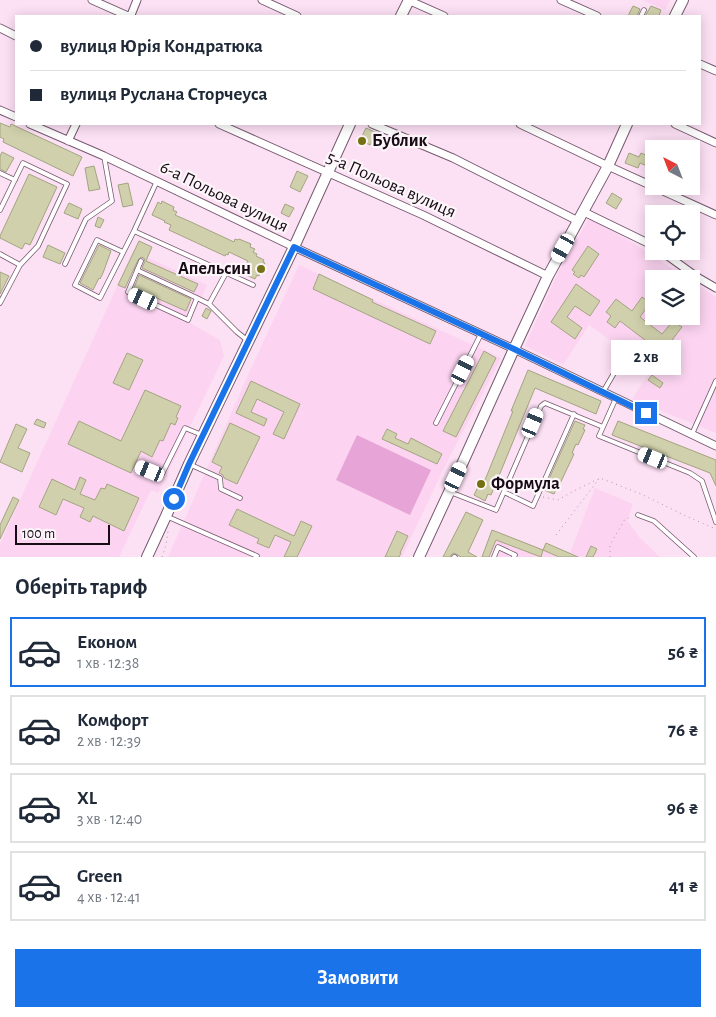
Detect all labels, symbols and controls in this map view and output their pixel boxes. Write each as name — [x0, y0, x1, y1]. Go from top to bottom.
text: вулиця Юрія Кондратюка — [60, 37, 263, 56]
text: вулиця Руслана Сторчеуса — [60, 85, 267, 104]
place label: Бублик — [372, 132, 427, 150]
marker: Бублик — [356, 135, 368, 147]
north arrow — [645, 140, 700, 195]
map controls — [645, 140, 700, 325]
street label: 5-а Польова вулиця — [324, 148, 458, 222]
street label: 6-а Польова вулиця — [157, 158, 291, 236]
button: locate — [645, 205, 700, 260]
car — [549, 231, 576, 265]
place label: Апельсин — [178, 260, 251, 278]
marker: Апельсин — [255, 263, 267, 275]
button: layers — [645, 270, 700, 325]
car — [126, 286, 159, 312]
callout: 2 хв — [611, 340, 681, 376]
text: 2 хв — [633, 349, 659, 365]
car — [449, 353, 476, 387]
route end — [635, 402, 657, 424]
car — [520, 406, 545, 440]
car — [636, 445, 669, 471]
car — [133, 458, 166, 484]
car — [442, 460, 469, 494]
place label: Формула — [491, 475, 560, 493]
marker: Формула — [475, 478, 487, 490]
route start — [163, 488, 185, 510]
scale bar — [15, 522, 110, 545]
text: 100 m — [22, 527, 55, 541]
text: Оберіть тариф — [15, 576, 147, 598]
icon: car — [17, 630, 62, 675]
text: Економ — [77, 633, 137, 652]
text: 56 ₴ — [668, 643, 699, 662]
text: 1 хв · 12:38 — [77, 655, 139, 671]
icon: car — [17, 708, 62, 753]
text: Комфорт — [77, 711, 148, 730]
text: 76 ₴ — [668, 721, 699, 740]
text: 2 хв · 12:39 — [77, 733, 141, 749]
icon: car — [17, 786, 62, 831]
text: XL — [77, 789, 97, 808]
text: 96 ₴ — [667, 799, 699, 818]
text: 3 хв · 12:40 — [77, 811, 142, 827]
icon: car — [17, 864, 62, 909]
text: Green — [77, 867, 123, 886]
text: 41 ₴ — [669, 877, 699, 896]
text: 4 хв · 12:41 — [77, 889, 140, 905]
button: Замовити — [15, 949, 701, 1007]

